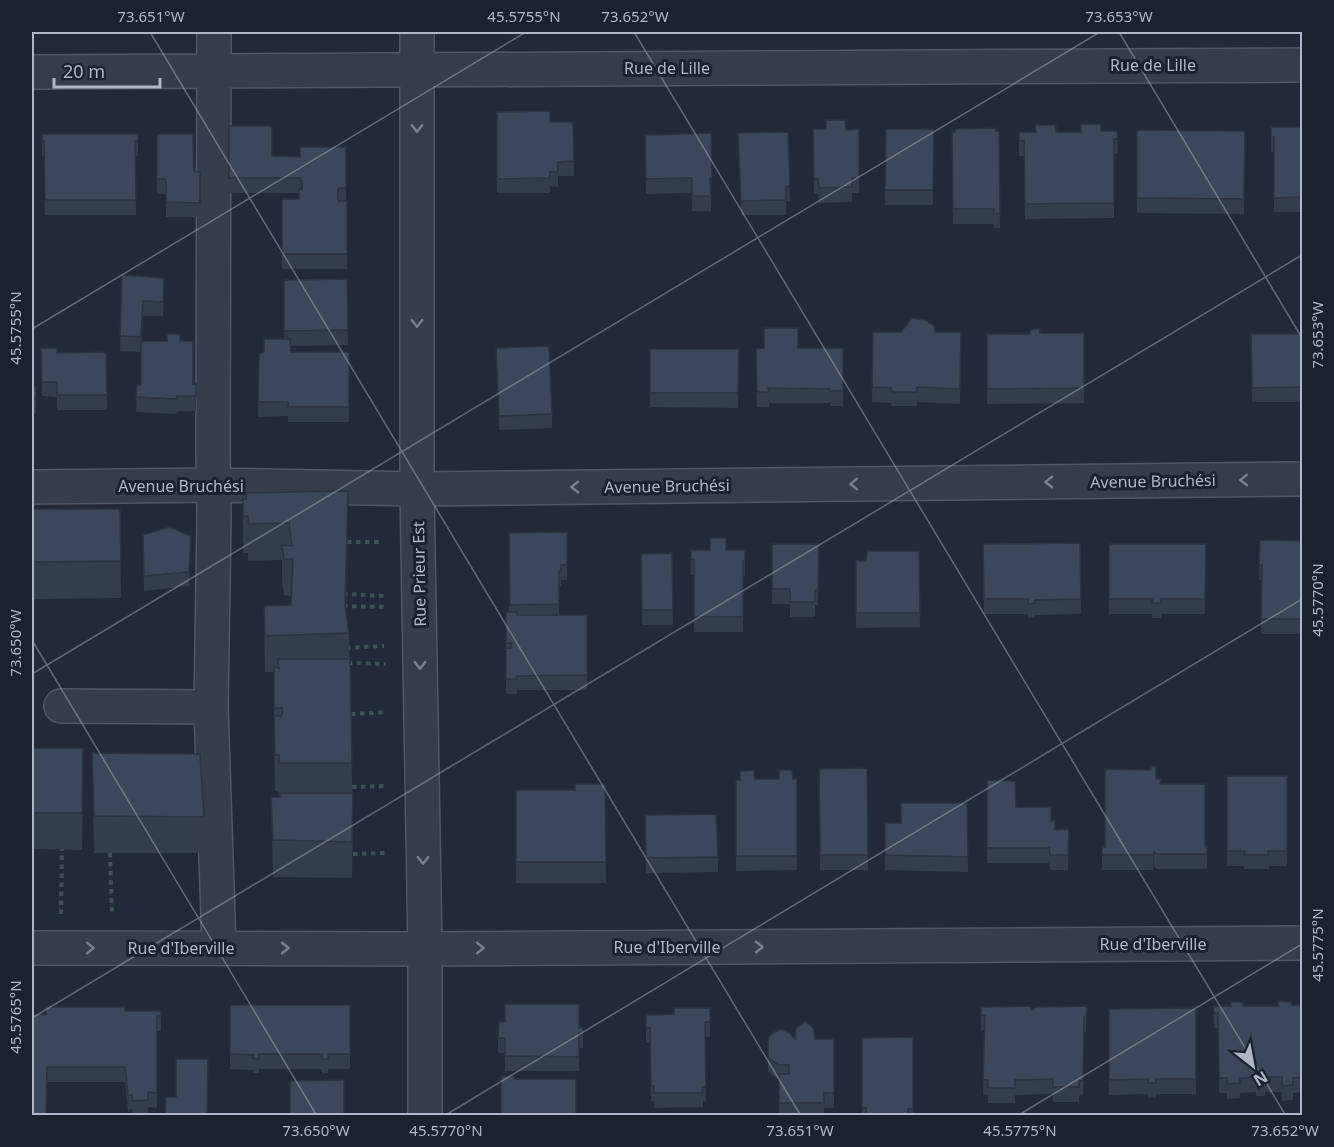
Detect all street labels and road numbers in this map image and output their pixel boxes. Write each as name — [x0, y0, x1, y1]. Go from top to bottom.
street label: Rue de Lille — [1110, 54, 1196, 76]
street label: Rue de Lille — [624, 57, 710, 79]
street label: Avenue Bruchési — [1090, 469, 1216, 493]
street label: Avenue Bruchési — [604, 474, 730, 498]
street label: Avenue Bruchési — [118, 475, 244, 497]
street label: Rue Prieur Est — [407, 521, 431, 627]
street label: Rue d'Iberville — [1100, 933, 1206, 955]
street label: Rue d'Iberville — [614, 936, 720, 958]
street label: Rue d'Iberville — [128, 937, 234, 959]

